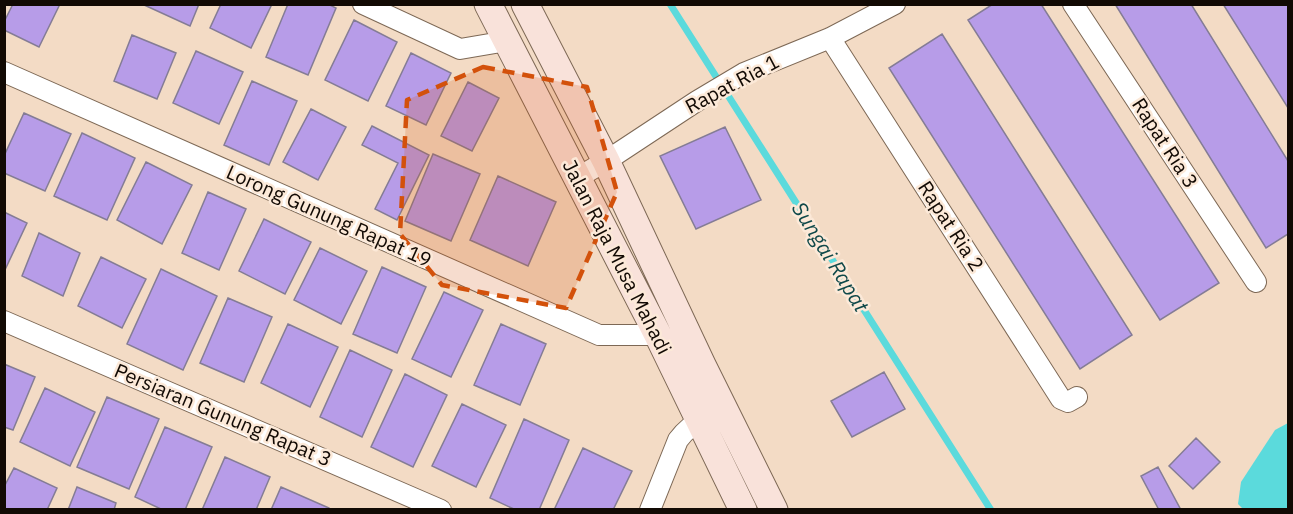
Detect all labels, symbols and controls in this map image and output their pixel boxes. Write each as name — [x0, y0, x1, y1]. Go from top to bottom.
street label: Rapat Ria 1 — [680, 48, 783, 120]
street label: Rapat Ria 3 — [1126, 92, 1205, 193]
street label: Jalan Raja Musa Mahadi — [557, 155, 678, 359]
street label: Lorong Gunung Rapat 19 — [222, 158, 436, 273]
street label: Rapat Ria 2 — [912, 175, 991, 276]
water label: Sungai Rapat — [786, 196, 876, 318]
street label: Persiaran Gunung Rapat 3 — [110, 357, 336, 473]

